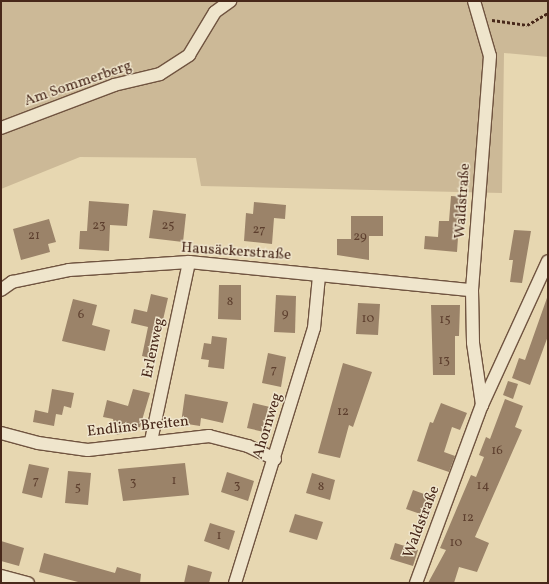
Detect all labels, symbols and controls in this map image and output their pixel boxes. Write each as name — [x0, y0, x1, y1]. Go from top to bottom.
street label: Am Sommerberg — [22, 57, 134, 111]
street label: Waldstraße — [451, 162, 475, 240]
house number: 23 — [92, 218, 106, 234]
house number: 25 — [161, 218, 175, 234]
house number: 27 — [253, 222, 265, 238]
house number: 21 — [28, 228, 40, 244]
house number: 29 — [353, 229, 367, 245]
street label: Hausäckerstraße — [180, 239, 292, 265]
house number: 8 — [227, 294, 233, 310]
house number: 9 — [282, 306, 288, 322]
house number: 6 — [78, 307, 84, 323]
house number: 10 — [362, 311, 374, 327]
house number: 15 — [439, 312, 451, 328]
street label: Erlenweg — [139, 316, 169, 380]
house number: 13 — [438, 353, 450, 369]
house number: 7 — [271, 362, 277, 378]
street label: Ahornweg — [249, 391, 287, 461]
house number: 12 — [337, 404, 349, 420]
street label: Endlins Breiten — [86, 413, 190, 441]
house number: 16 — [491, 443, 503, 459]
house number: 7 — [33, 473, 39, 489]
house number: 1 — [171, 473, 177, 489]
house number: 3 — [130, 475, 136, 491]
house number: 3 — [234, 478, 240, 494]
house number: 14 — [477, 478, 489, 494]
house number: 8 — [318, 479, 324, 495]
house number: 5 — [75, 480, 81, 496]
street label: Waldstraße — [400, 483, 444, 561]
house number: 12 — [462, 510, 474, 526]
house number: 1 — [216, 528, 222, 544]
house number: 10 — [450, 535, 462, 551]

